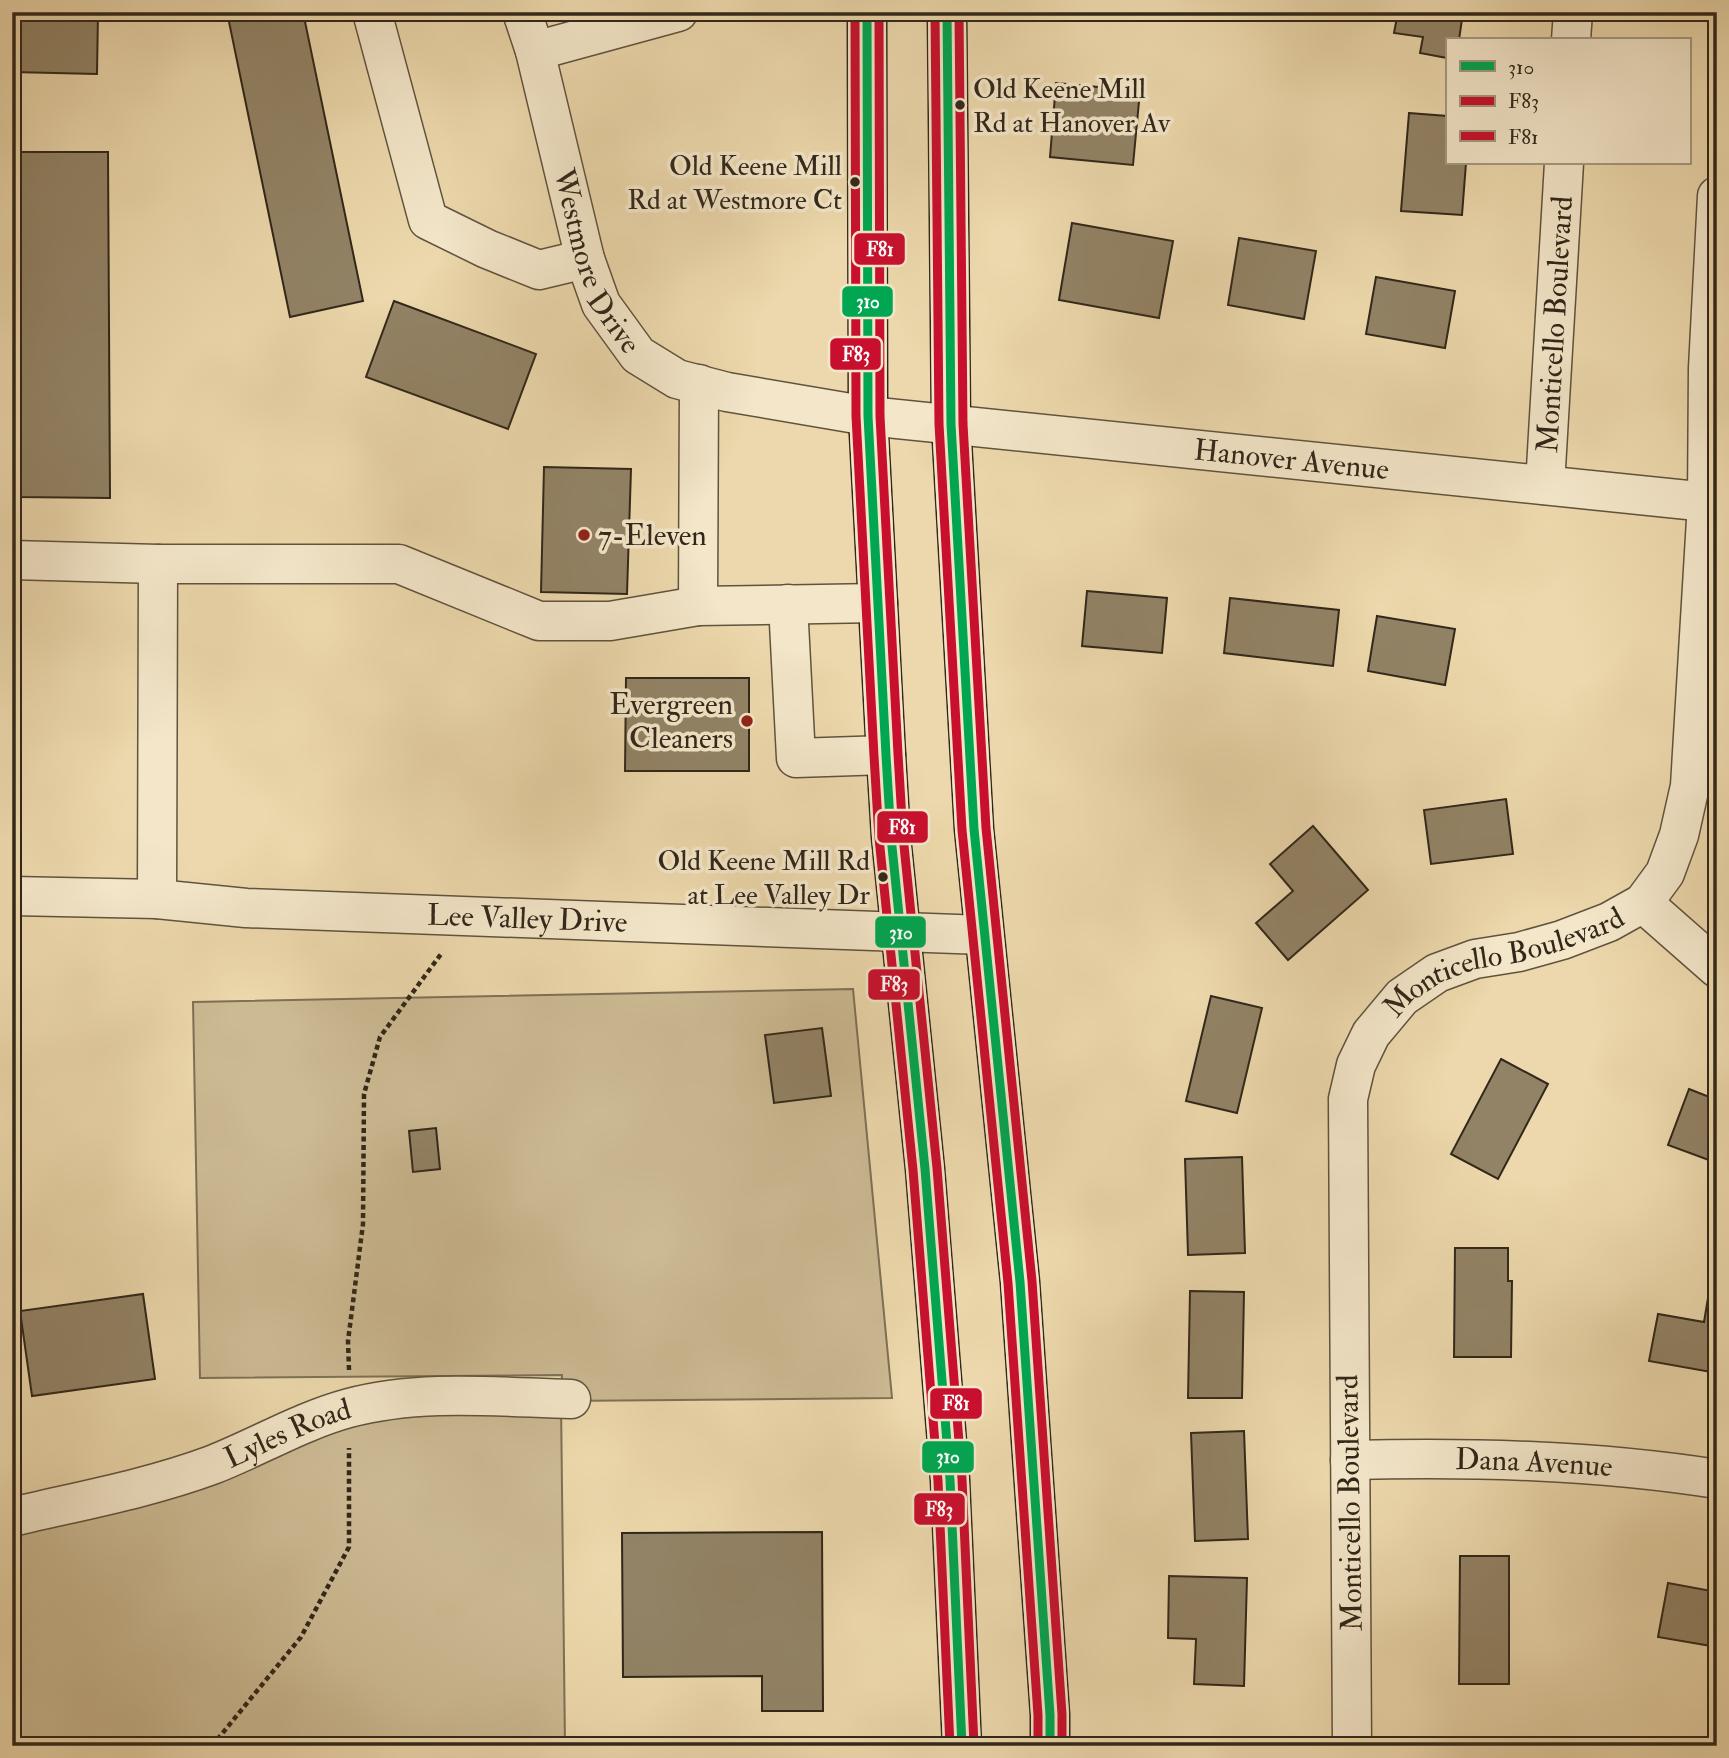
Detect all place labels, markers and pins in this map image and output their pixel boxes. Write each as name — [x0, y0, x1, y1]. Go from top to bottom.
place label: Old Keene Mill Rd at Hanover Av — [973, 72, 1171, 141]
marker: Old Keene Mill Rd at Hanover Av — [953, 98, 967, 112]
place label: Old Keene Mill Rd at Westmore Ct — [627, 149, 842, 218]
marker: Old Keene Mill Rd at Westmore Ct — [848, 175, 862, 189]
place label: 7-Eleven — [598, 517, 707, 554]
marker: 7-Eleven — [576, 527, 592, 543]
place label: Evergreen Cleaners — [609, 686, 733, 757]
marker: Evergreen Cleaners — [739, 713, 755, 729]
place label: Old Keene Mill Rd at Lee Valley Dr — [658, 844, 871, 913]
marker: Old Keene Mill Rd at Lee Valley Dr — [876, 870, 890, 884]

